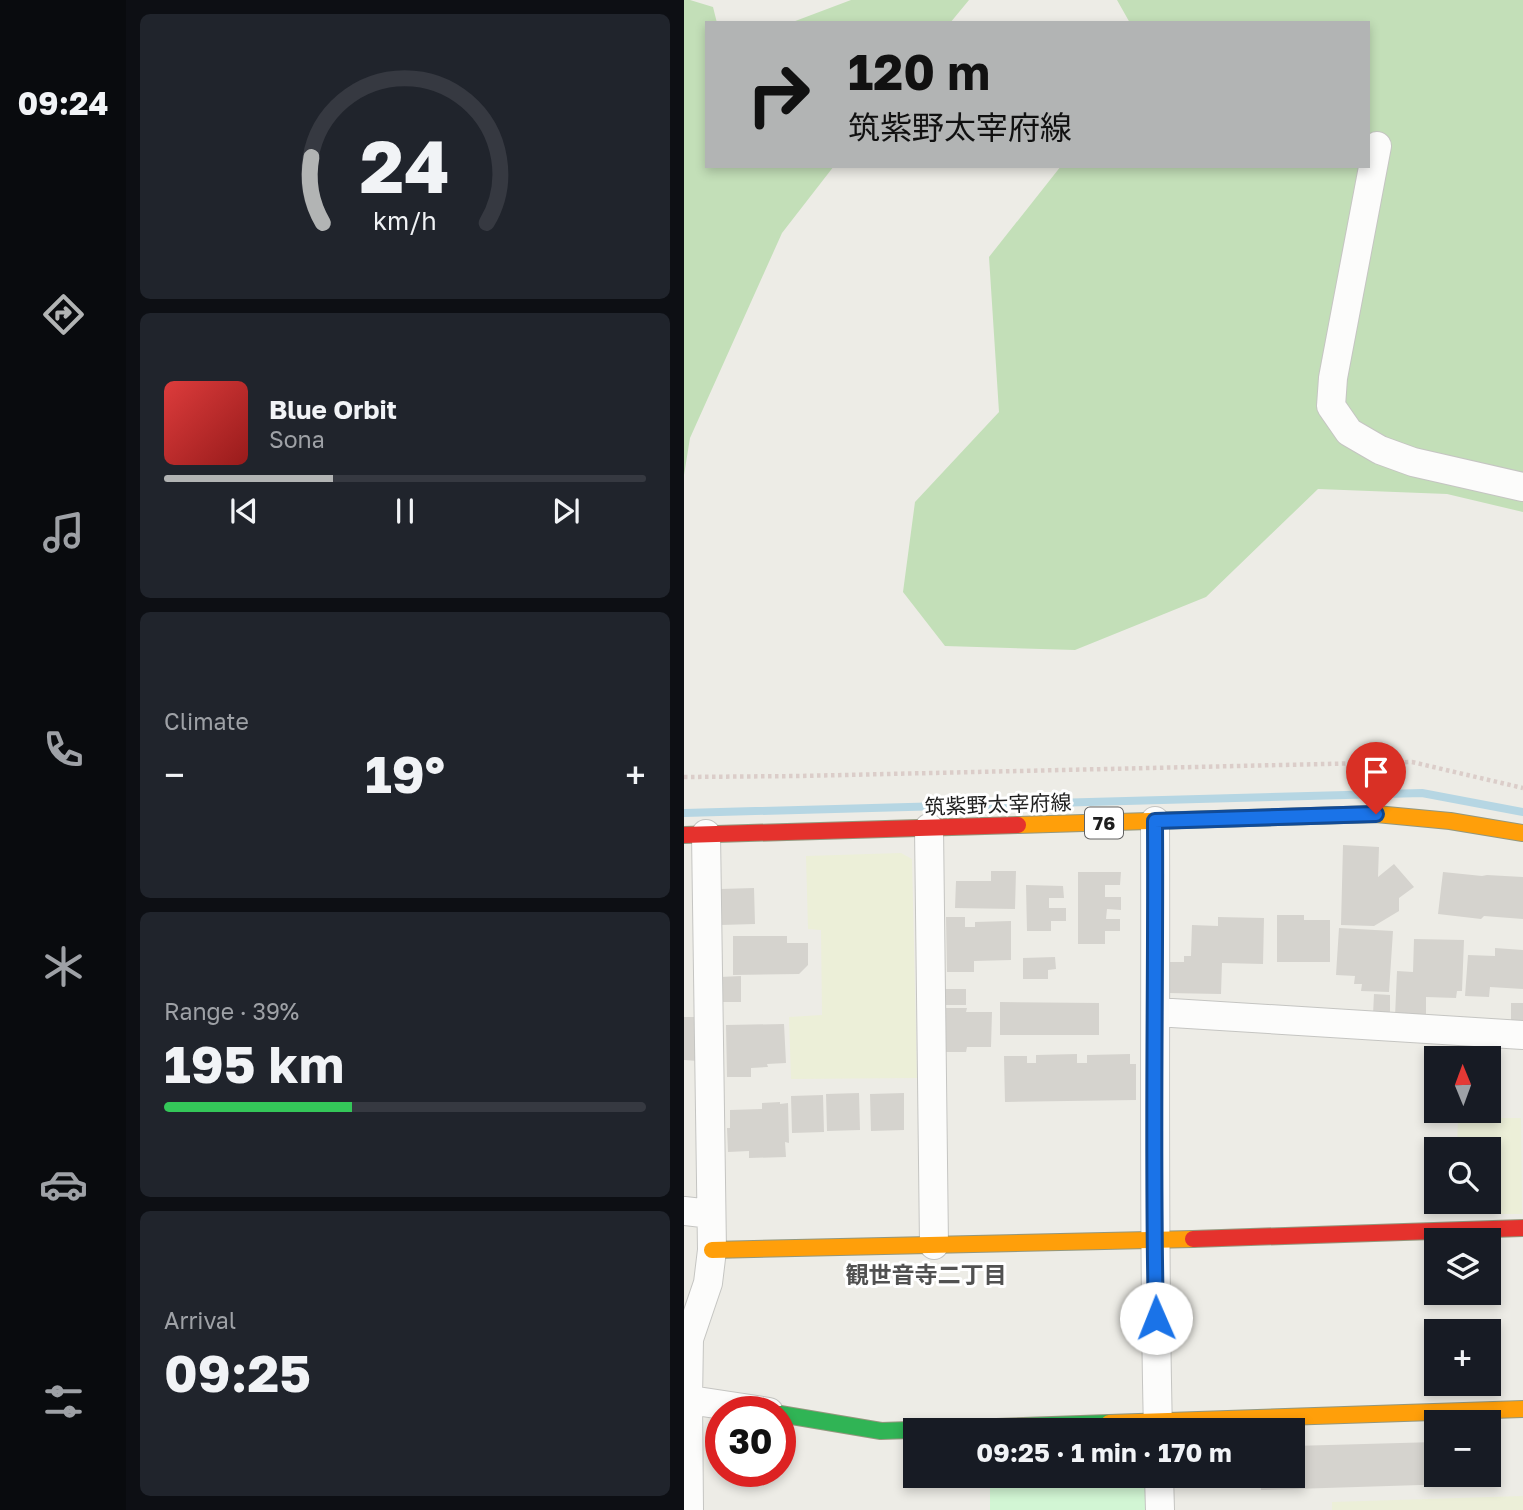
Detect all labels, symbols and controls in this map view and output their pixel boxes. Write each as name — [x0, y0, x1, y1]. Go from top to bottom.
text: 120 m — [848, 42, 990, 101]
icon: right — [733, 49, 824, 140]
text: 09:24 — [18, 84, 108, 122]
text: 筑紫野太宰府線 — [848, 108, 1072, 146]
text: 24 — [360, 122, 450, 209]
text: km/h — [373, 204, 437, 235]
icon: directions — [39, 290, 88, 339]
text: Blue Orbit — [269, 394, 397, 425]
text: Sona — [269, 425, 325, 453]
icon: previous — [225, 492, 263, 530]
icon: pause — [386, 492, 424, 530]
icon: next — [547, 492, 585, 530]
icon: music — [39, 508, 88, 557]
text: Climate — [164, 707, 249, 735]
icon: phone — [39, 725, 88, 774]
text: 19° — [365, 742, 445, 804]
pin — [1346, 742, 1406, 814]
text: − — [164, 752, 185, 797]
text: + — [625, 752, 646, 797]
icon: arrive — [1357, 753, 1395, 791]
street label: 筑紫野太宰府線 — [924, 788, 1072, 820]
road number: 76 — [1085, 808, 1123, 838]
icon: climate — [39, 942, 88, 991]
text: Range · 39% — [164, 997, 299, 1025]
text: 195 km — [164, 1032, 344, 1094]
north arrow — [1424, 1046, 1501, 1124]
map controls — [1424, 1046, 1501, 1487]
button: search — [1424, 1137, 1501, 1214]
icon: car — [39, 1160, 88, 1209]
button: layers — [1424, 1228, 1501, 1305]
district label: 観世音寺二丁目 — [846, 1260, 1007, 1288]
position arrow — [1119, 1281, 1193, 1355]
text: Arrival — [164, 1306, 236, 1334]
button: + — [1424, 1319, 1501, 1396]
text: 09:25 — [164, 1341, 311, 1403]
icon: filters — [39, 1377, 88, 1426]
speed limit sign: 30 — [705, 1396, 796, 1487]
button: − — [1424, 1410, 1501, 1487]
text: 09:25 · 1 min · 170 m — [976, 1437, 1232, 1468]

